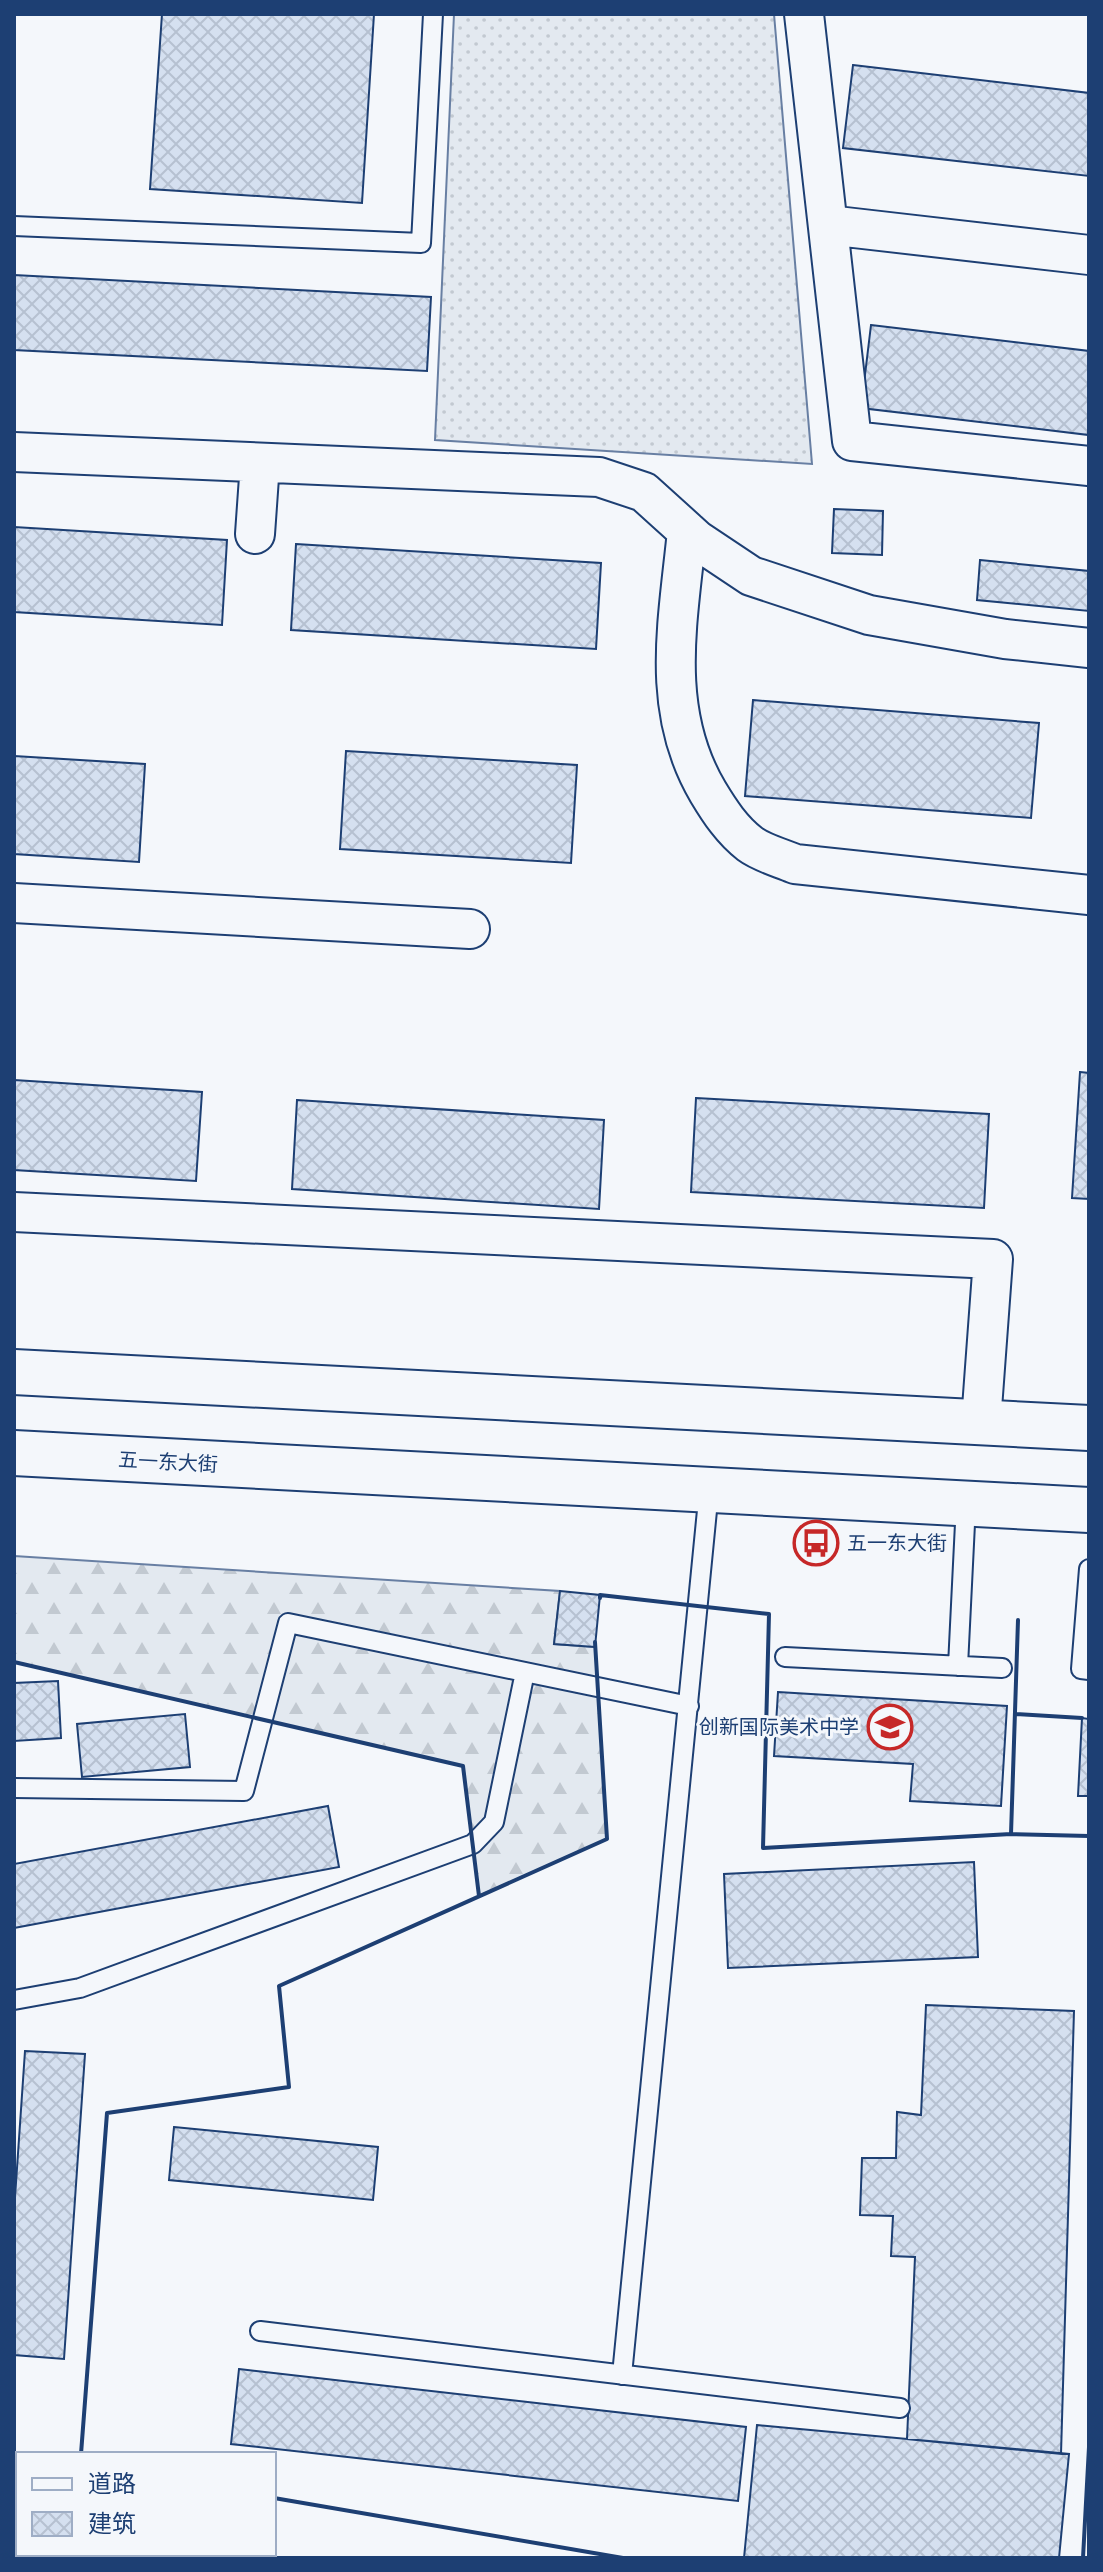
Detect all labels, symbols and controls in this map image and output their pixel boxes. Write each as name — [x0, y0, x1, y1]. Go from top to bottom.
street label: 五一东大街 — [117, 1442, 219, 1478]
bus stop icon: 五一东大街 — [792, 1519, 840, 1567]
place label: 五一东大街 — [847, 1526, 947, 1556]
school or university icon: 创新国际美术中学 — [866, 1703, 914, 1751]
place label: 创新国际美术中学 — [699, 1710, 859, 1740]
legend — [16, 2452, 276, 2556]
text: 道路 — [88, 2464, 136, 2499]
text: 建筑 — [88, 2504, 136, 2539]

